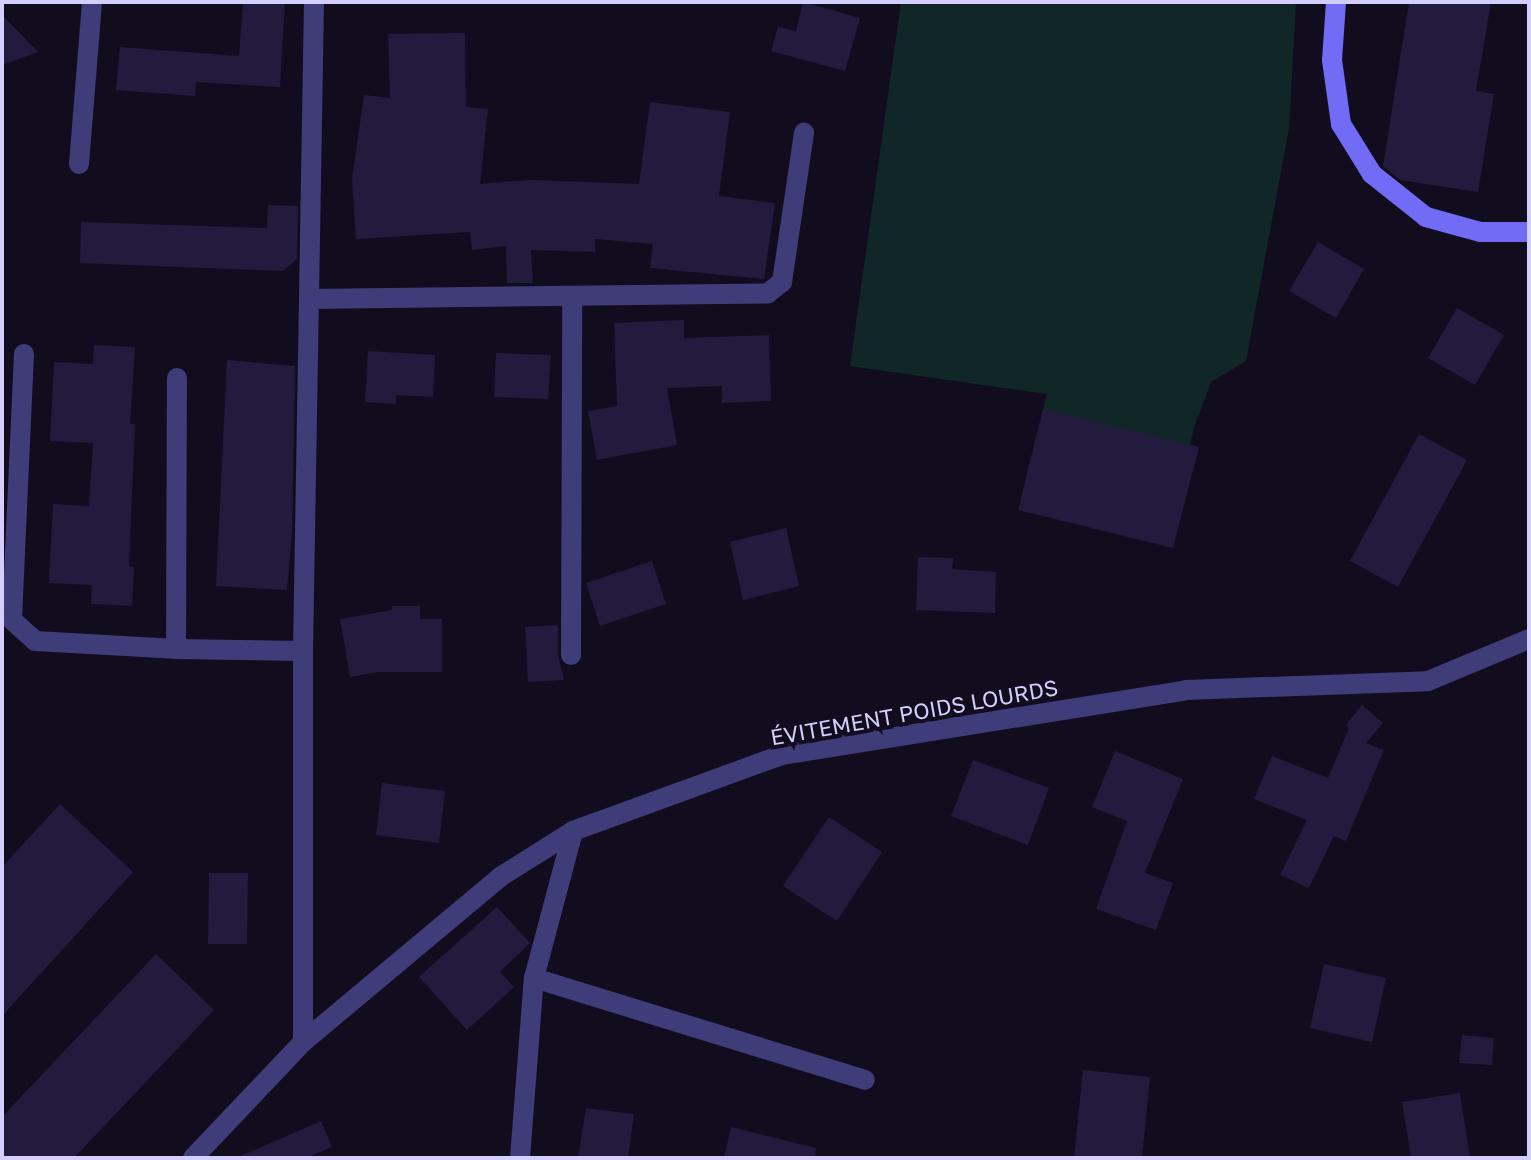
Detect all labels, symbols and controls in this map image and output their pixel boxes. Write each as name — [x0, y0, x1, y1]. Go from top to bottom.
street label: ÉVITEMENT POIDS LOURDS — [768, 674, 1060, 750]

